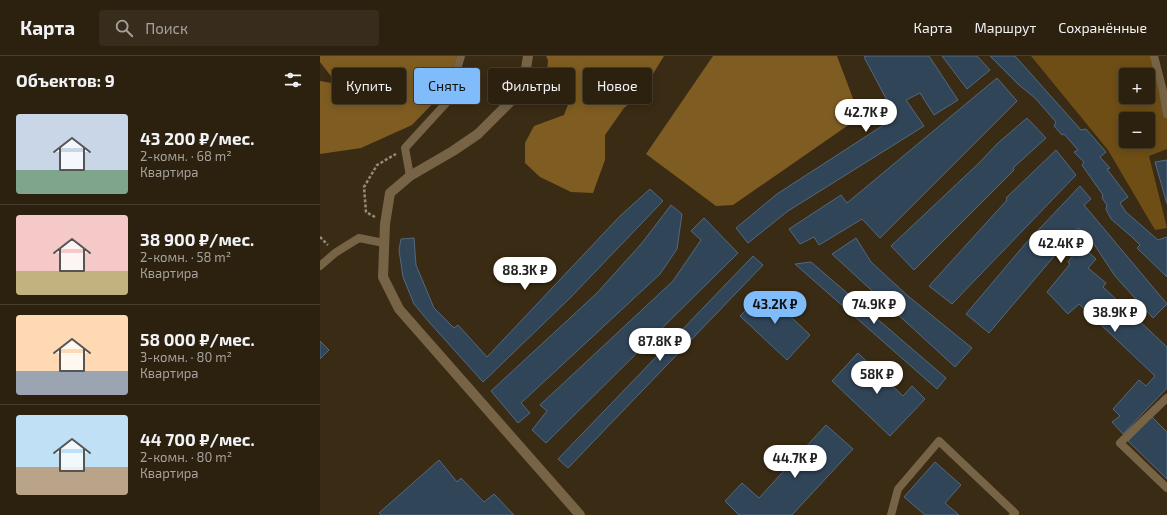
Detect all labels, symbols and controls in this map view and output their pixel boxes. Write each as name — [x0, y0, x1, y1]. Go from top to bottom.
search box — [99, 10, 379, 46]
text: Карта — [20, 16, 75, 39]
icon: search — [113, 17, 135, 39]
text: Поиск — [145, 19, 188, 37]
text: Карта — [914, 19, 952, 36]
text: Маршрут — [974, 19, 1036, 36]
text: Сохранённые — [1058, 19, 1147, 36]
chip: Купить — [332, 68, 406, 104]
chip: Снять — [414, 68, 480, 104]
chip: Фильтры — [488, 68, 575, 104]
chip: Новое — [583, 68, 652, 104]
map controls — [1119, 68, 1155, 148]
button: + — [1119, 68, 1155, 104]
icon: filters — [282, 69, 304, 91]
text: Объектов: 9 — [16, 70, 115, 90]
pin: 42.7K ₽ — [829, 99, 903, 133]
text: 42.7K ₽ — [844, 104, 888, 120]
button: − — [1119, 112, 1155, 148]
text: 43 200 ₽/мес. — [140, 128, 254, 148]
icon: home — [48, 130, 96, 178]
text: 2-комн. · 68 m² — [140, 148, 232, 164]
text: Квартира — [140, 164, 199, 180]
text: 38 900 ₽/мес. — [140, 229, 254, 249]
pin: 42.4K ₽ — [1024, 230, 1098, 264]
icon: home — [48, 231, 96, 279]
text: 42.4K ₽ — [1038, 235, 1084, 251]
text: 2-комн. · 58 m² — [140, 249, 231, 265]
pin: 88.3K ₽ — [488, 257, 562, 291]
text: 88.3K ₽ — [502, 262, 548, 278]
text: Квартира — [140, 265, 199, 281]
pin: 43.2K ₽ — [738, 291, 812, 325]
pin: 74.9K ₽ — [837, 291, 911, 325]
text: 43.2K ₽ — [753, 296, 797, 312]
text: 74.9K ₽ — [852, 296, 896, 312]
pin: 38.9K ₽ — [1078, 299, 1152, 333]
text: 38.9K ₽ — [1093, 304, 1137, 320]
pin: 87.8K ₽ — [623, 328, 697, 362]
text: 58 000 ₽/мес. — [140, 329, 255, 349]
icon: home — [48, 331, 96, 379]
text: 87.8K ₽ — [638, 333, 682, 349]
text: 3-комн. · 80 m² — [140, 349, 232, 365]
pin: 58K ₽ — [849, 361, 905, 395]
text: Квартира — [140, 365, 199, 381]
text: 58K ₽ — [860, 366, 894, 382]
text: 44 700 ₽/мес. — [140, 429, 255, 449]
icon: home — [48, 431, 96, 479]
pin: 44.7K ₽ — [758, 445, 832, 479]
text: 2-комн. · 80 m² — [140, 449, 232, 465]
text: 44.7K ₽ — [773, 450, 817, 466]
text: Квартира — [140, 465, 199, 481]

